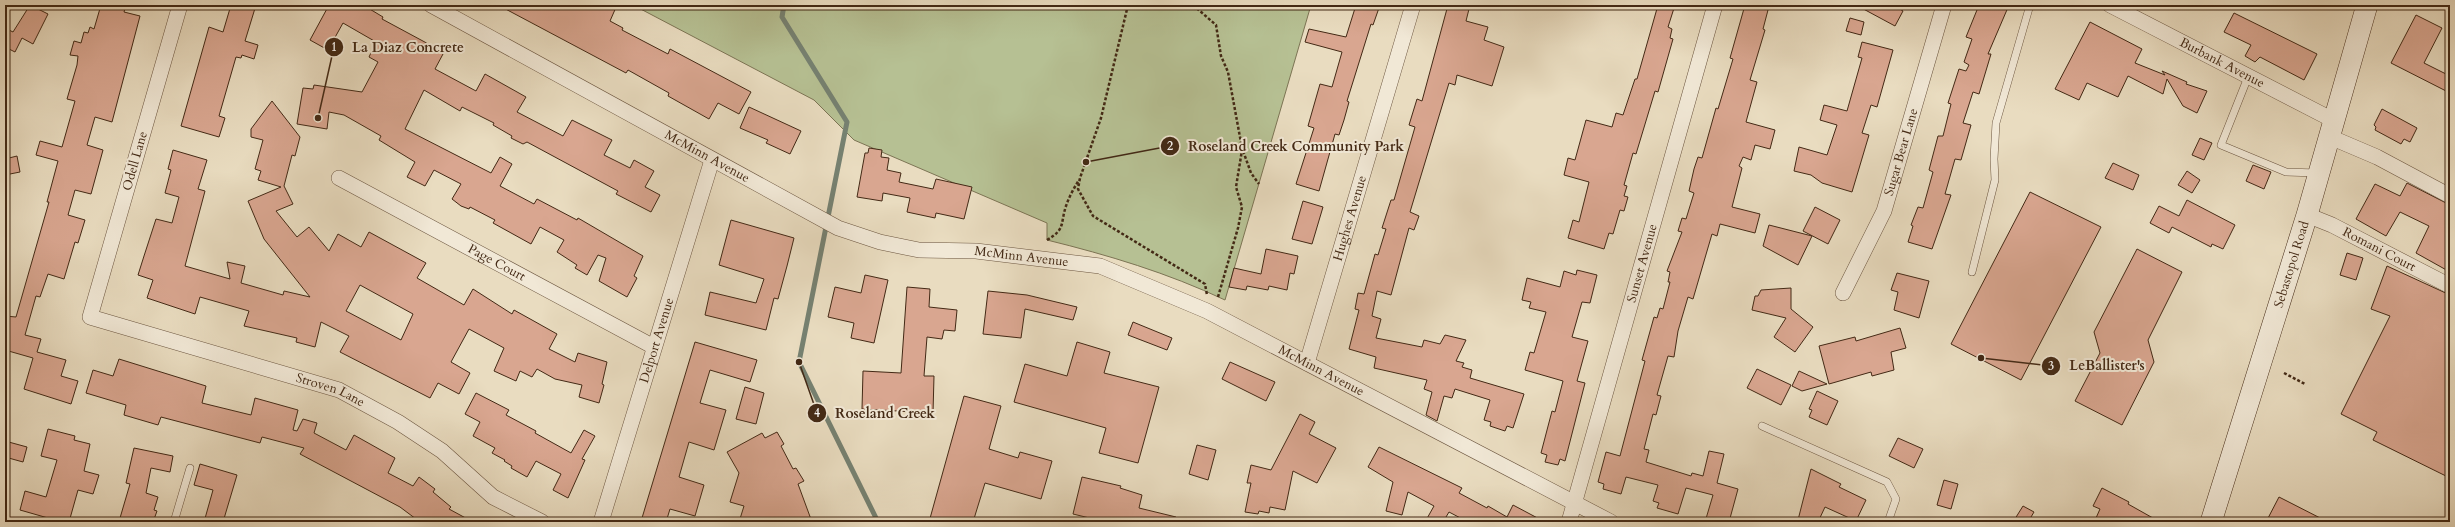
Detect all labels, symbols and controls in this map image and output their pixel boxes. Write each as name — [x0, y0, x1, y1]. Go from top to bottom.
street label: Burbank Avenue — [2176, 33, 2268, 92]
callout: La Diaz Concrete — [324, 34, 472, 60]
text: La Diaz Concrete — [352, 38, 464, 57]
text: 1 — [331, 39, 337, 55]
street label: Sugar Bear Lane — [1880, 106, 1922, 198]
street label: McMinn Avenue — [661, 126, 753, 187]
street label: Odell Lane — [118, 129, 152, 193]
callout: Roseland Creek Community Park — [1160, 133, 1412, 159]
text: Roseland Creek Community Park — [1188, 137, 1404, 156]
text: 2 — [1167, 138, 1173, 154]
street label: Hughes Avenue — [1329, 173, 1371, 263]
street label: Sebastopol Road — [2270, 219, 2314, 310]
street label: Sunset Avenue — [1622, 222, 1662, 305]
street label: Romani Court — [2339, 223, 2419, 276]
street label: Page Court — [465, 240, 529, 285]
street label: McMinn Avenue — [973, 242, 1070, 271]
street label: Delport Avenue — [635, 295, 678, 385]
street label: McMinn Avenue — [1275, 341, 1367, 401]
callout: LeBallister's — [2041, 353, 2153, 379]
text: LeBallister's — [2069, 356, 2145, 375]
text: 3 — [2048, 358, 2054, 374]
street label: Stroven Lane — [294, 369, 368, 411]
callout: Roseland Creek — [807, 400, 943, 426]
text: Roseland Creek — [835, 404, 935, 423]
text: 4 — [814, 405, 820, 421]

